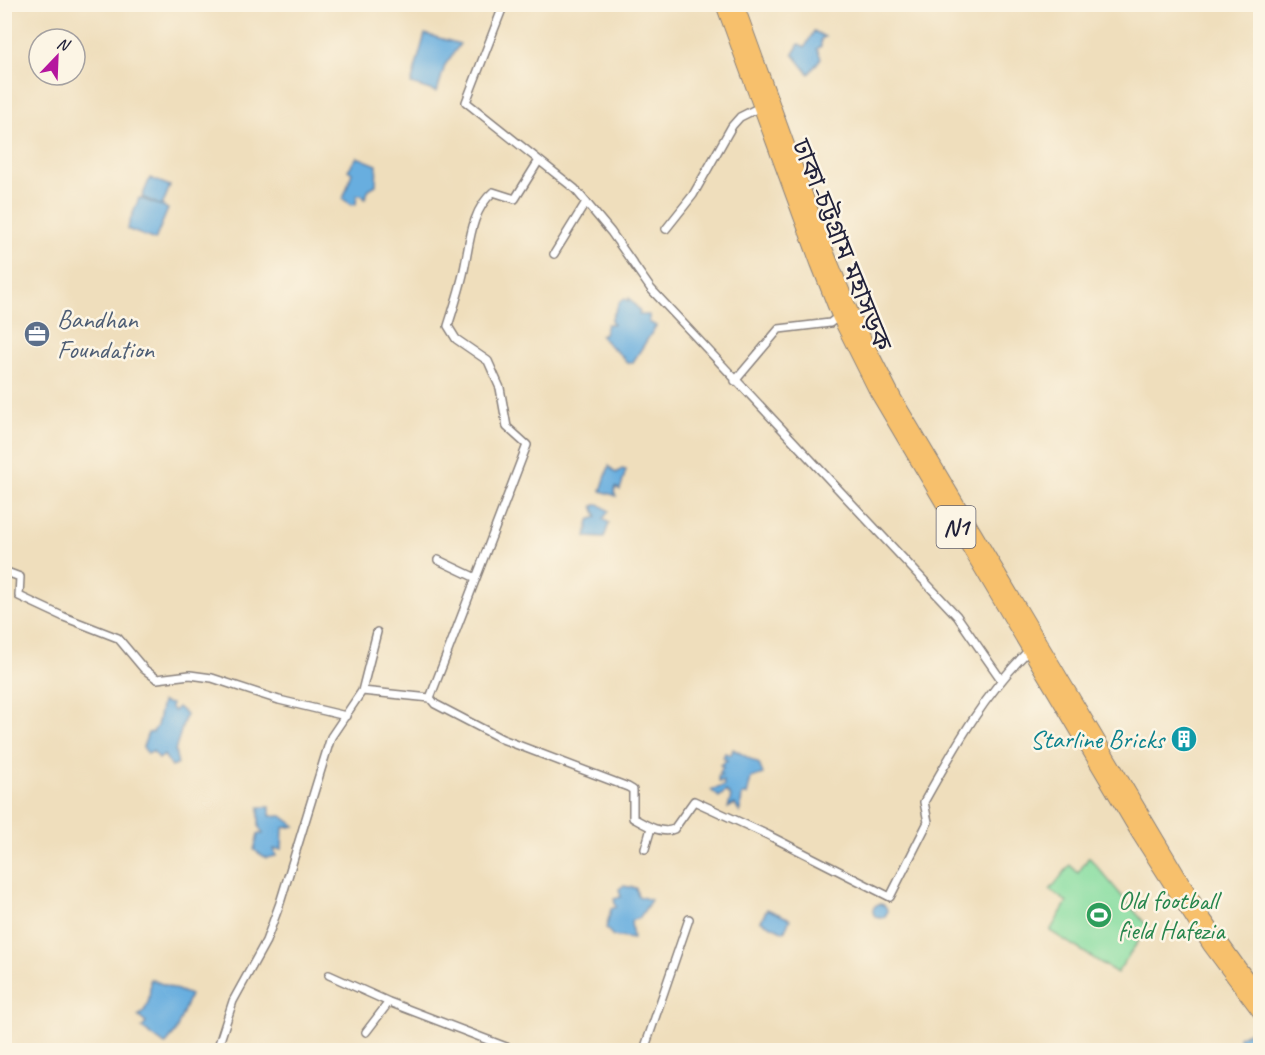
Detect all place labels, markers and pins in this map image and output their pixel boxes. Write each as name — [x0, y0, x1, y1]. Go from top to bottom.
place label: Bandhan Foundation — [57, 303, 155, 366]
office icon: Bandhan Foundation — [22, 319, 52, 349]
place label: Starline Bricks — [1030, 723, 1166, 756]
building icon: Starline Bricks — [1169, 724, 1199, 754]
place label: Old football field Hafezia — [1118, 884, 1226, 947]
sports icon: Old football field Hafezia — [1084, 900, 1114, 930]

